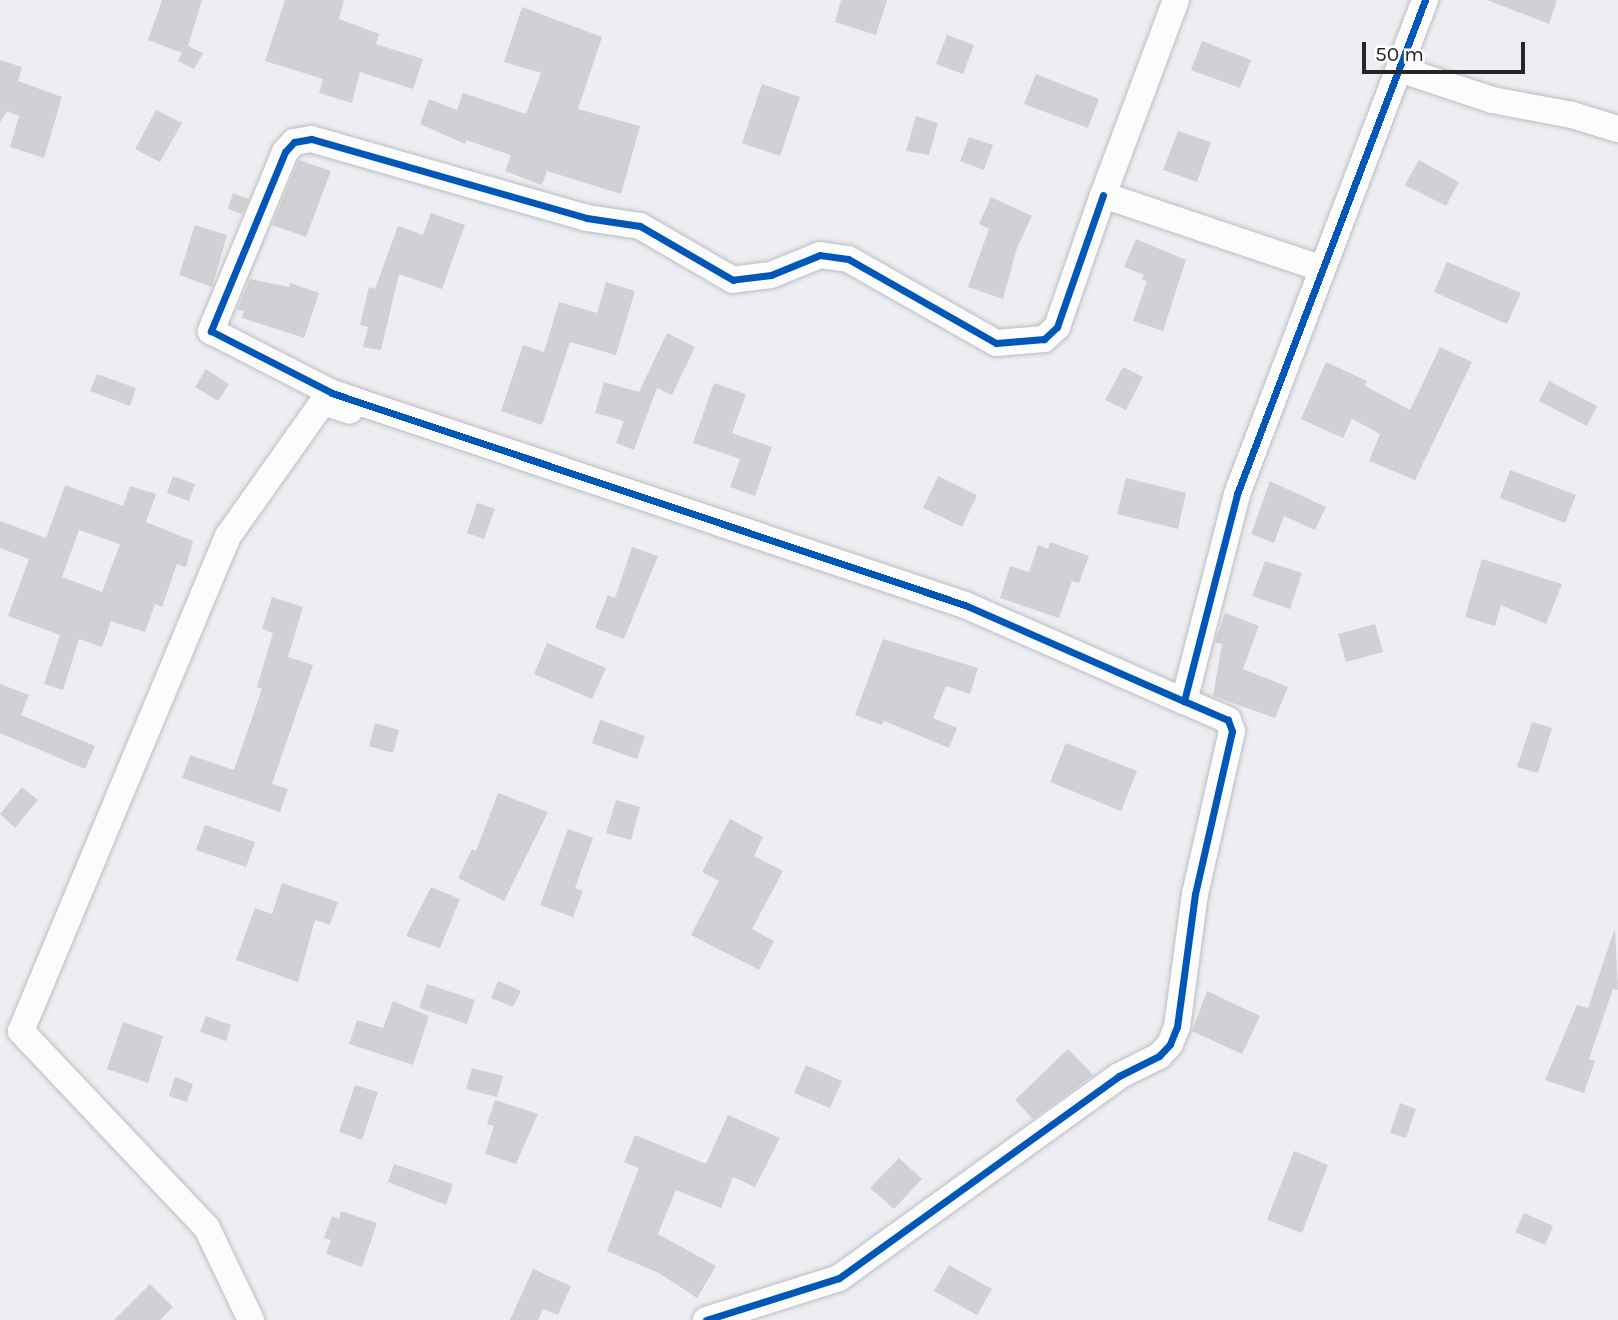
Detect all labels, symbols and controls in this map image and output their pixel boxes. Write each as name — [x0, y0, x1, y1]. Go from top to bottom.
scale bar — [1366, 28, 1529, 72]
text: 50 m — [1375, 42, 1424, 66]

